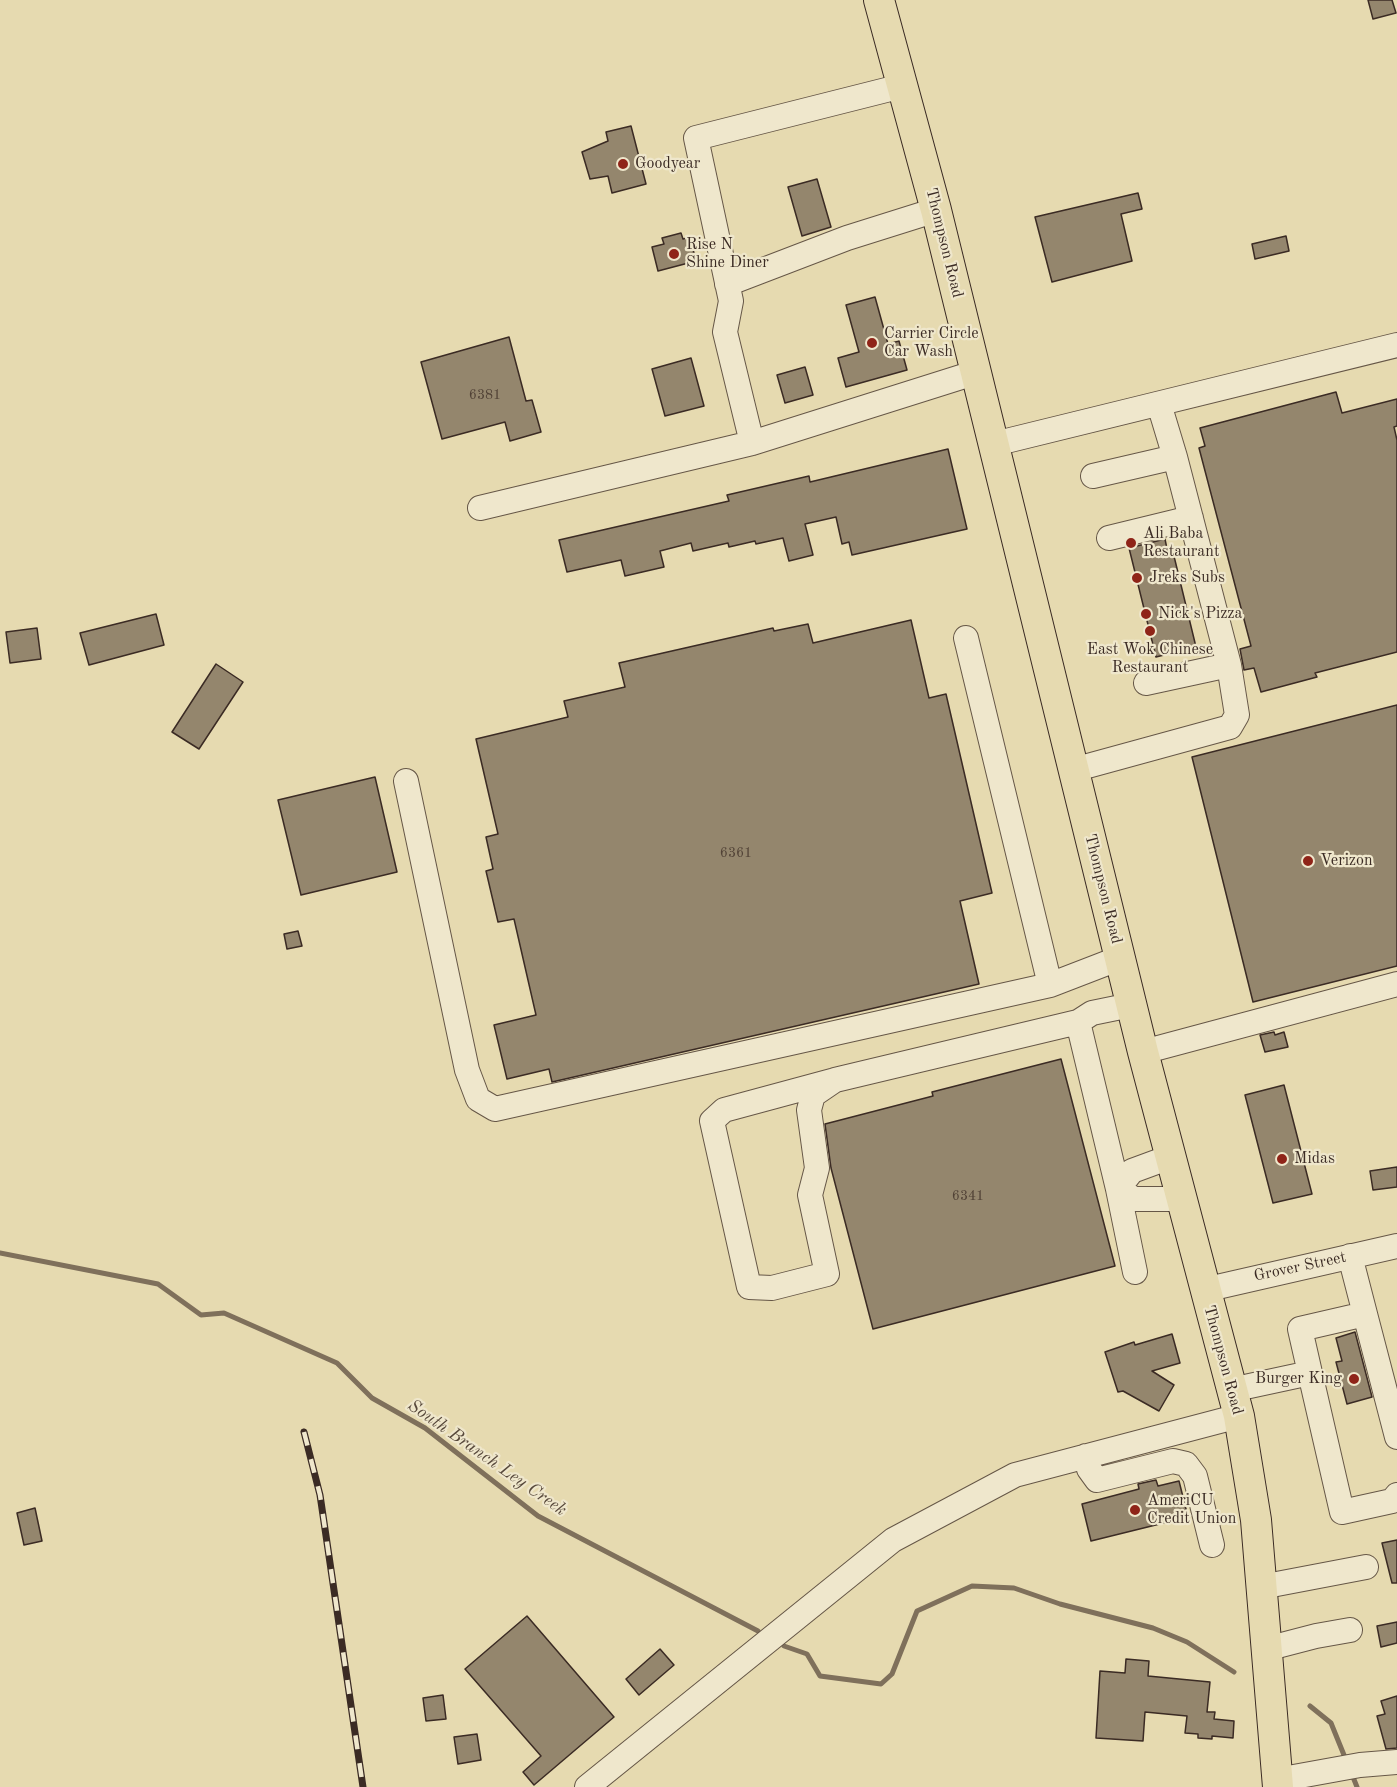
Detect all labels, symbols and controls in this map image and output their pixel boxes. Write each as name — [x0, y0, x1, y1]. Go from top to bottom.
place label: Goodyear — [635, 154, 700, 174]
marker: Goodyear — [616, 157, 630, 171]
street label: Thompson Road — [921, 186, 967, 300]
place label: Rise N Shine Diner — [686, 235, 769, 273]
marker: Rise N Shine Diner — [667, 247, 681, 261]
place label: Carrier Circle Car Wash — [884, 324, 979, 362]
marker: Carrier Circle Car Wash — [865, 336, 879, 350]
house number: 6381 — [469, 387, 501, 403]
place label: Ali Baba Restaurant — [1143, 524, 1220, 562]
marker: Ali Baba Restaurant — [1124, 536, 1138, 550]
place label: Jreks Subs — [1149, 568, 1225, 588]
marker: Jreks Subs — [1130, 571, 1144, 585]
place label: Nick's Pizza — [1158, 604, 1242, 624]
marker: Nick's Pizza — [1139, 607, 1153, 621]
marker: East Wok Chinese Restaurant — [1143, 624, 1157, 638]
place label: East Wok Chinese Restaurant — [1087, 640, 1213, 678]
street label: Thompson Road — [1080, 832, 1126, 946]
house number: 6361 — [720, 845, 752, 861]
place label: Verizon — [1320, 851, 1373, 871]
marker: Verizon — [1301, 854, 1315, 868]
place label: Midas — [1294, 1149, 1335, 1169]
marker: Midas — [1275, 1152, 1289, 1166]
house number: 6341 — [952, 1188, 984, 1204]
street label: Grover Street — [1252, 1248, 1348, 1286]
street label: Thompson Road — [1199, 1303, 1247, 1417]
place label: Burger King — [1255, 1369, 1342, 1389]
marker: Burger King — [1347, 1372, 1361, 1386]
water label: South Branch Ley Creek — [403, 1395, 571, 1521]
place label: AmeriCU Credit Union — [1147, 1491, 1236, 1529]
marker: AmeriCU Credit Union — [1128, 1503, 1142, 1517]

